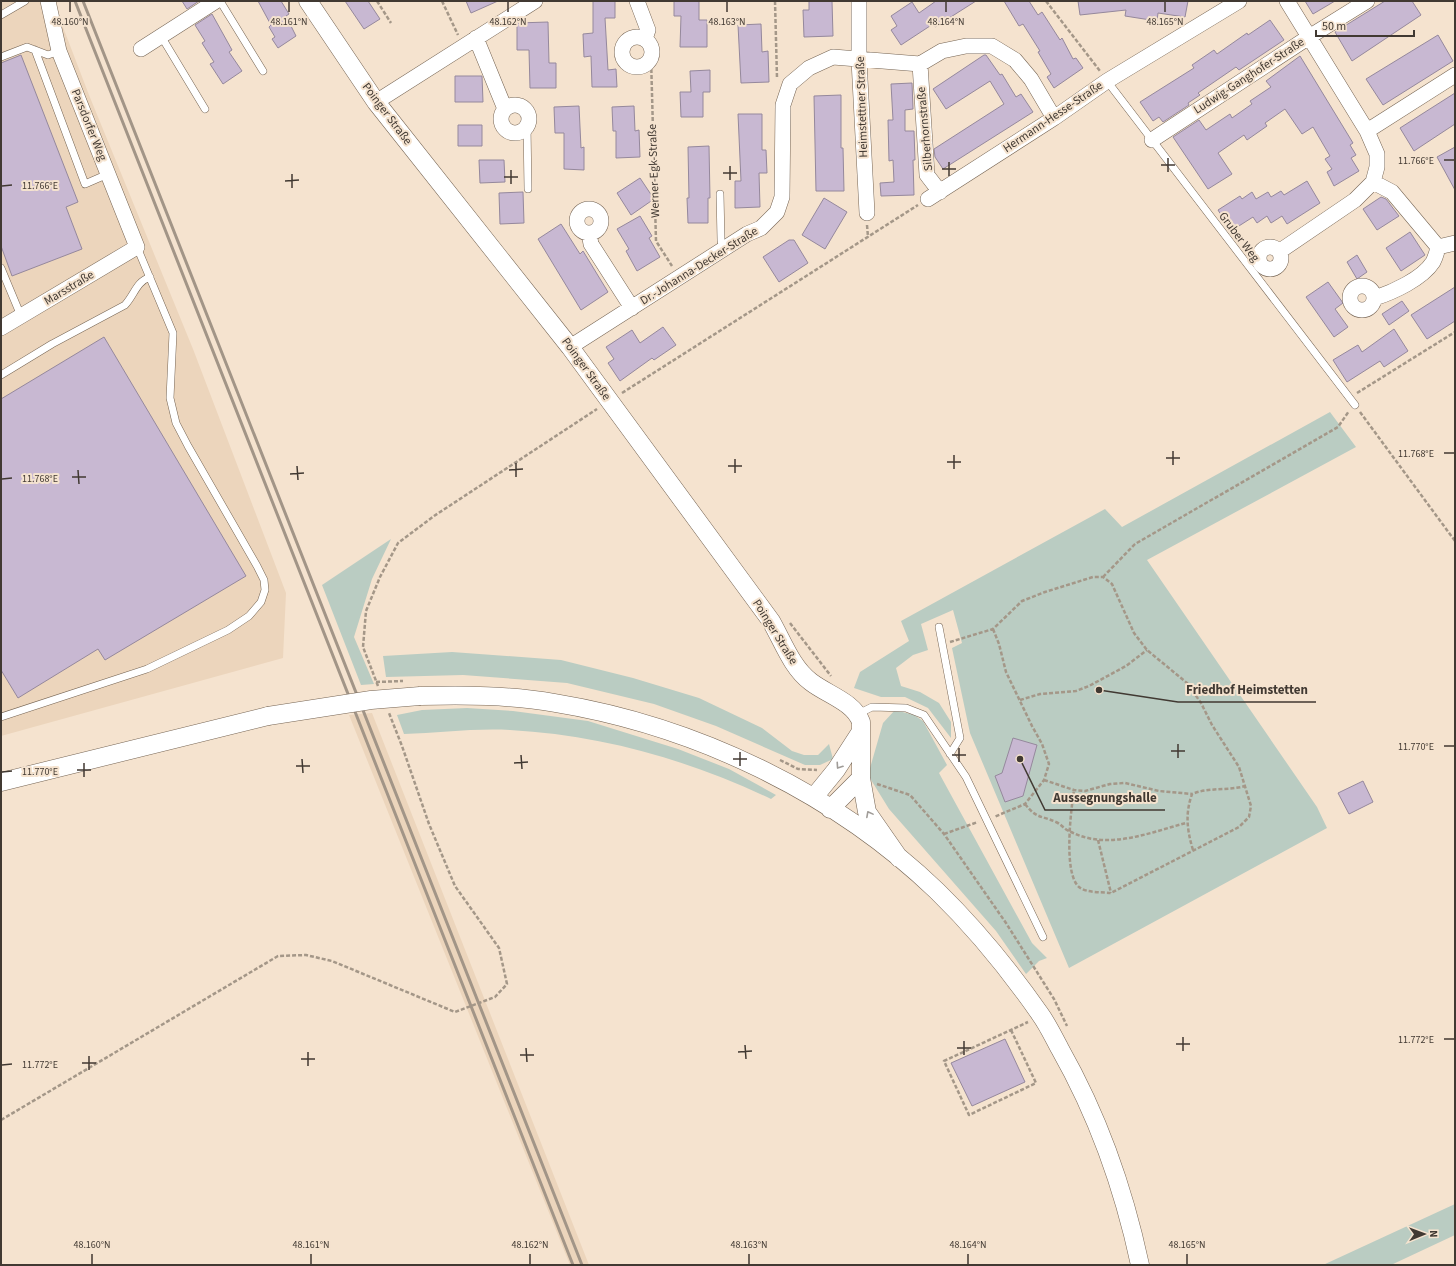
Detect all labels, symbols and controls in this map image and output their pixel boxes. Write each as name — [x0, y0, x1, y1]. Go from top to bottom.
scale bar — [1316, 12, 1414, 38]
text: 48.160°N — [51, 15, 89, 29]
text: 48.161°N — [270, 15, 308, 29]
text: 48.162°N — [489, 15, 527, 29]
text: 48.163°N — [708, 15, 746, 29]
text: 48.164°N — [927, 15, 965, 29]
text: 48.165°N — [1146, 15, 1184, 29]
text: 50 m — [1322, 18, 1346, 35]
street label: Ludwig-Ganghofer-Straße — [1190, 34, 1308, 118]
street label: Heimstettner Straße — [852, 56, 872, 158]
street label: Hermann-Hesse-Straße — [1000, 77, 1106, 157]
street label: Poinger Straße — [358, 79, 416, 149]
street label: Silberhornstraße — [913, 86, 937, 172]
street label: Parsdorfer Weg — [67, 87, 111, 163]
street label: Werner-Egk-Straße — [644, 124, 664, 218]
text: 11.766°E — [1398, 154, 1434, 168]
text: 11.766°E — [22, 179, 58, 193]
street label: Gruber Weg — [1215, 208, 1263, 266]
street label: Dr.-Johanna-Decker-Straße — [637, 223, 761, 309]
street label: Marsstraße — [41, 266, 97, 310]
street label: Poinger Straße — [557, 334, 615, 404]
text: 11.768°E — [1398, 447, 1434, 461]
text: 11.768°E — [22, 472, 58, 486]
street label: Poinger Straße — [748, 596, 802, 668]
callout: Friedhof Heimstetten — [1178, 677, 1316, 702]
text: Friedhof Heimstetten — [1186, 681, 1308, 699]
text: 11.770°E — [1398, 740, 1434, 754]
one-way arrow — [837, 761, 844, 768]
text: 11.770°E — [22, 765, 58, 779]
callout: Aussegnungshalle — [1045, 785, 1165, 810]
text: Aussegnungshalle — [1052, 789, 1157, 807]
one-way arrow — [866, 811, 874, 818]
text: 11.772°E — [1398, 1033, 1434, 1047]
text: 11.772°E — [22, 1058, 58, 1072]
north arrow — [1404, 1214, 1444, 1254]
text: N — [1426, 1230, 1441, 1238]
text: 48.160°N — [73, 1238, 111, 1252]
text: 48.161°N — [292, 1238, 330, 1252]
text: 48.162°N — [511, 1238, 549, 1252]
text: 48.163°N — [730, 1238, 768, 1252]
text: 48.164°N — [949, 1238, 987, 1252]
text: 48.165°N — [1168, 1238, 1206, 1252]

